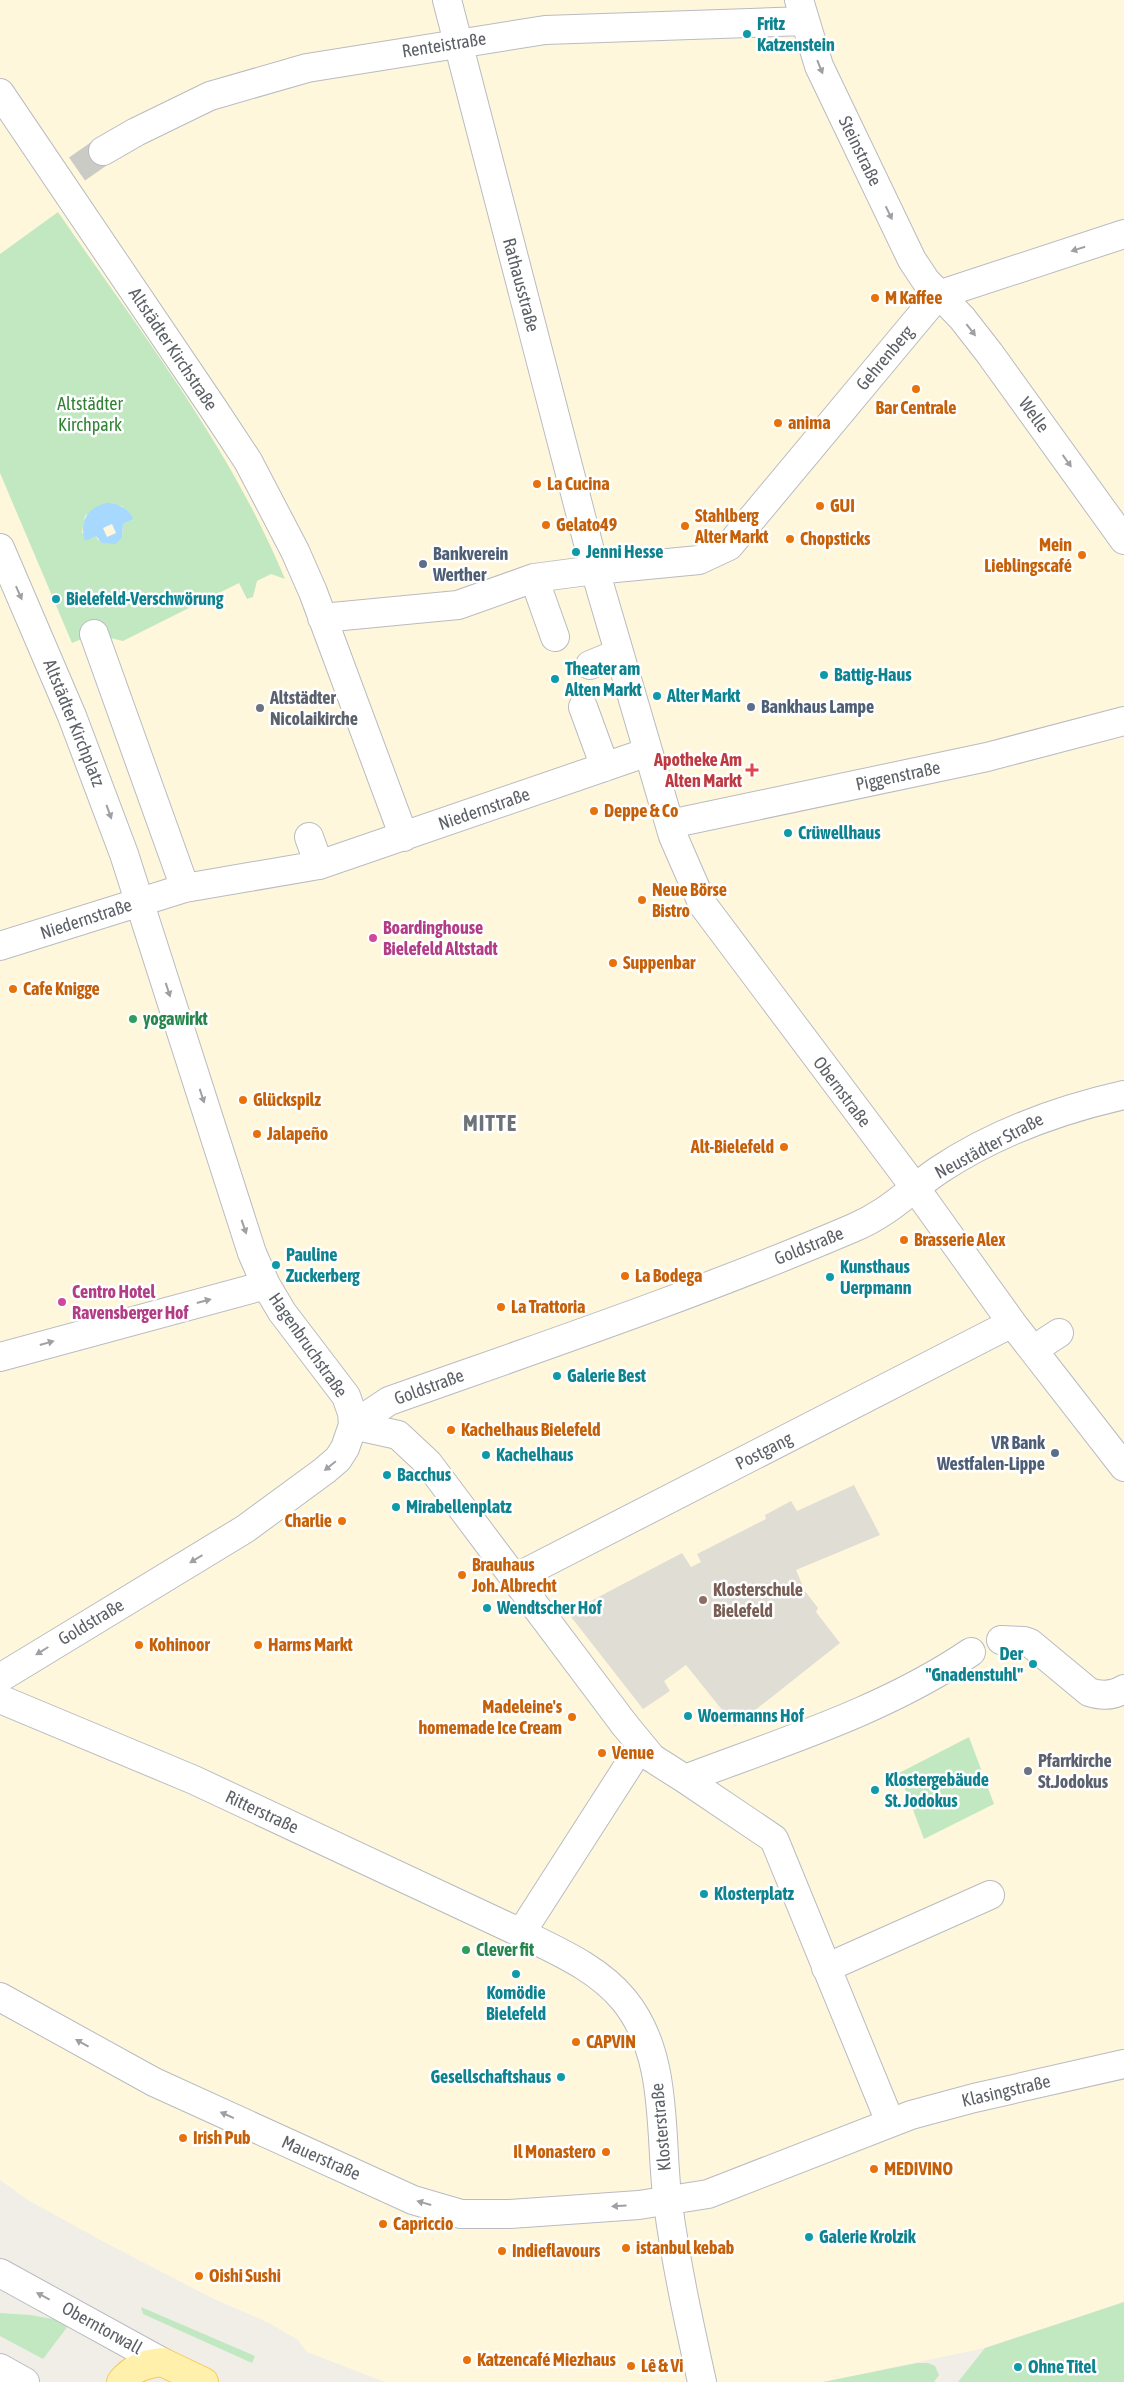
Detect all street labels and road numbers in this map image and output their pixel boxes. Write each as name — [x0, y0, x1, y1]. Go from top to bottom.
street label: Renteistraße — [400, 28, 487, 62]
street label: Steinstraße — [835, 112, 886, 189]
street label: Rathausstraße — [499, 236, 544, 334]
street label: Altstädter Kirchstraße — [125, 283, 222, 414]
street label: Gehrenberg — [852, 321, 918, 394]
street label: Welle — [1015, 393, 1054, 436]
street label: Altstädter Kirchplatz — [39, 656, 110, 790]
street label: Piggenstraße — [854, 756, 942, 795]
street label: Niedernstraße — [435, 783, 532, 834]
street label: Niedernstraße — [37, 894, 134, 943]
street label: Obernstraße — [809, 1052, 876, 1131]
street label: Neustädter Straße — [931, 1108, 1046, 1183]
street label: Goldstraße — [771, 1222, 846, 1269]
street label: Hagenbruchstraße — [265, 1289, 352, 1401]
street label: Goldstraße — [391, 1364, 467, 1409]
street label: Postgang — [732, 1427, 796, 1474]
street label: Goldstraße — [54, 1594, 127, 1649]
street label: Ritterstraße — [222, 1785, 302, 1838]
street label: Klasingstraße — [959, 2070, 1052, 2111]
street label: Klosterstraße — [646, 2082, 675, 2172]
street label: Mauerstraße — [279, 2131, 364, 2184]
street label: Oberntorwall — [58, 2297, 146, 2358]

